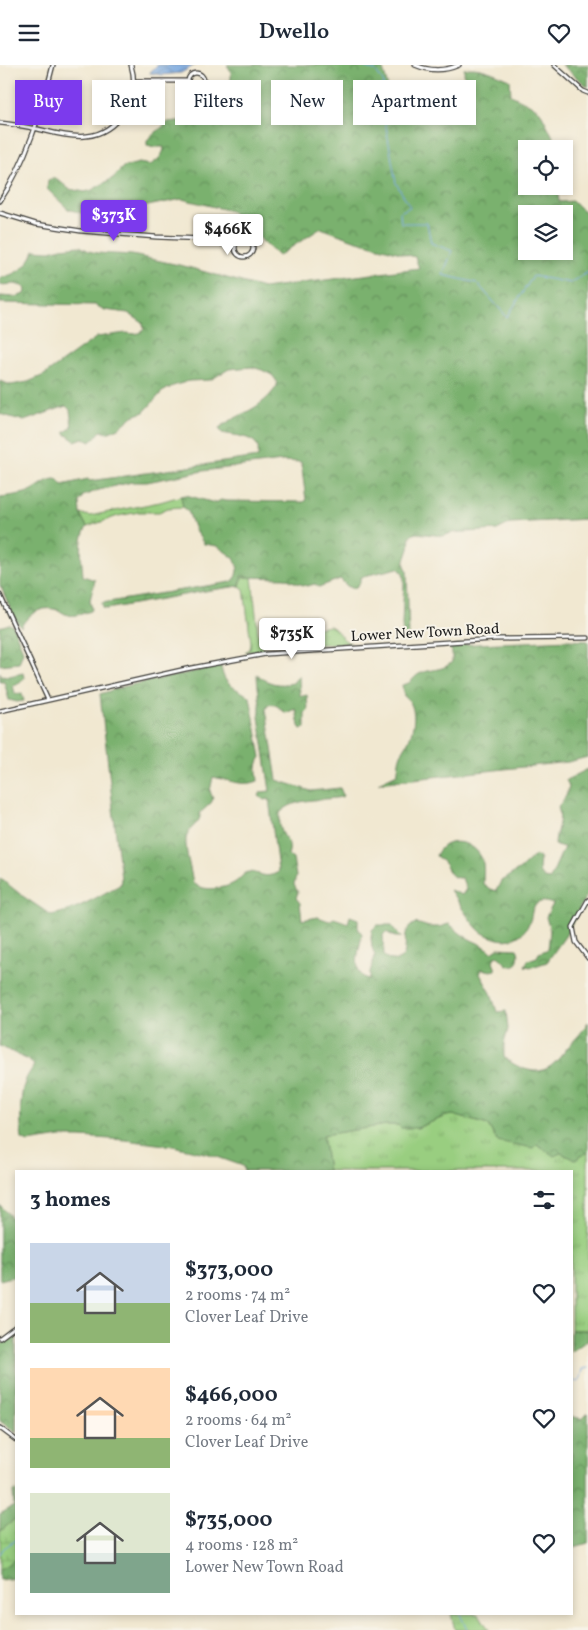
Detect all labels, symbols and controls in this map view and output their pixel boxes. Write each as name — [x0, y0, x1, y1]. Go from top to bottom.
text: Dwello — [259, 17, 329, 48]
icon: menu — [15, 19, 43, 47]
icon: heart — [545, 19, 573, 47]
chip: Buy — [15, 80, 82, 125]
chip: Rent — [92, 80, 165, 125]
chip: Filters — [175, 80, 261, 125]
chip: New — [271, 80, 343, 125]
chip: Apartment — [353, 80, 476, 125]
map controls — [518, 140, 573, 260]
button: locate — [518, 140, 573, 195]
pin: $373K — [79, 199, 149, 242]
text: $373K — [92, 205, 136, 227]
button: layers — [518, 205, 573, 260]
pin: $466K — [193, 213, 263, 256]
text: $466K — [204, 219, 252, 241]
pin: $735K — [257, 617, 327, 660]
street label: Lower New Town Road — [350, 619, 500, 648]
text: $735K — [270, 623, 314, 645]
text: 3 homes — [30, 1186, 111, 1215]
icon: filters — [530, 1186, 558, 1214]
text: $373,000 — [185, 1256, 273, 1285]
icon: home — [70, 1263, 130, 1323]
icon: heart — [530, 1279, 558, 1307]
text: 2 rooms · 74 m² — [185, 1285, 290, 1307]
text: Clover Leaf Drive — [185, 1307, 308, 1329]
text: $466,000 — [185, 1381, 278, 1410]
icon: home — [70, 1388, 130, 1448]
icon: heart — [530, 1404, 558, 1432]
text: 2 rooms · 64 m² — [185, 1410, 292, 1432]
text: Clover Leaf Drive — [185, 1432, 308, 1454]
text: $735,000 — [185, 1506, 273, 1535]
icon: home — [70, 1513, 130, 1573]
icon: heart — [530, 1529, 558, 1557]
text: 4 rooms · 128 m² — [185, 1535, 298, 1557]
text: Lower New Town Road — [185, 1557, 344, 1579]

